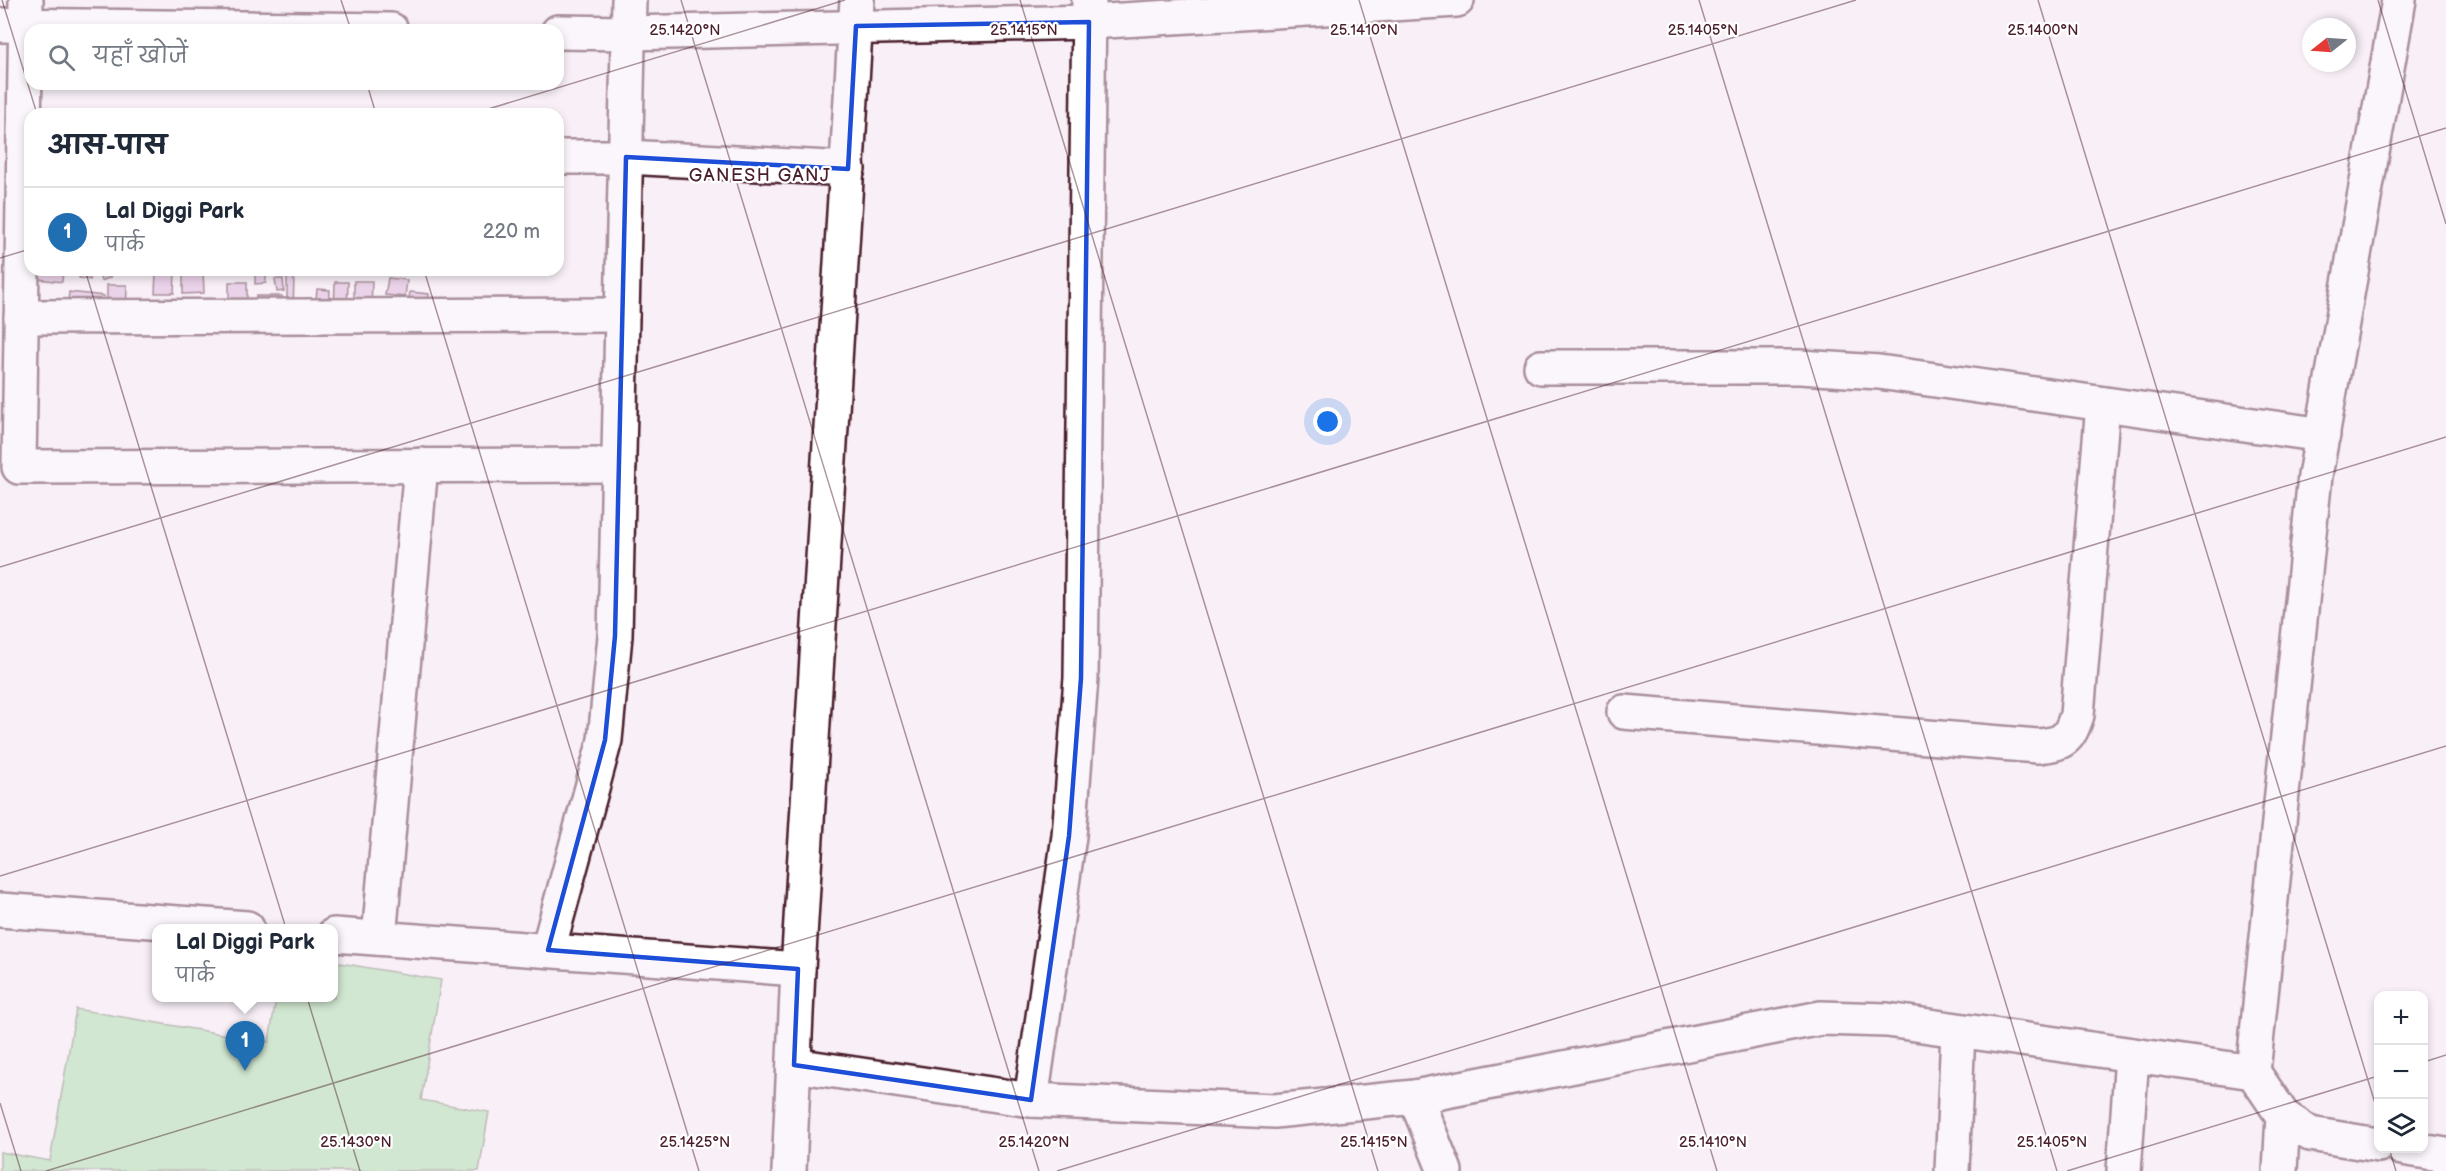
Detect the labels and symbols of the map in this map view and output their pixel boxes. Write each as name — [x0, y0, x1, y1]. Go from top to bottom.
north arrow — [2302, 18, 2356, 72]
text: 25.1420°N — [649, 21, 721, 40]
text: 25.1415°N — [990, 21, 1058, 40]
text: 25.1410°N — [1330, 21, 1398, 40]
text: 25.1405°N — [1668, 21, 1738, 40]
text: 25.1400°N — [2007, 21, 2079, 40]
district label: GANESH GANJ — [689, 165, 831, 186]
your location — [1313, 407, 1342, 436]
pin: 1 — [226, 1022, 264, 1071]
text: 25.1430°N — [320, 1133, 392, 1152]
text: 25.1425°N — [660, 1133, 730, 1152]
text: 25.1420°N — [998, 1133, 1070, 1152]
text: 25.1415°N — [1340, 1133, 1408, 1152]
text: 25.1410°N — [1679, 1133, 1747, 1152]
text: 25.1405°N — [2017, 1133, 2087, 1152]

